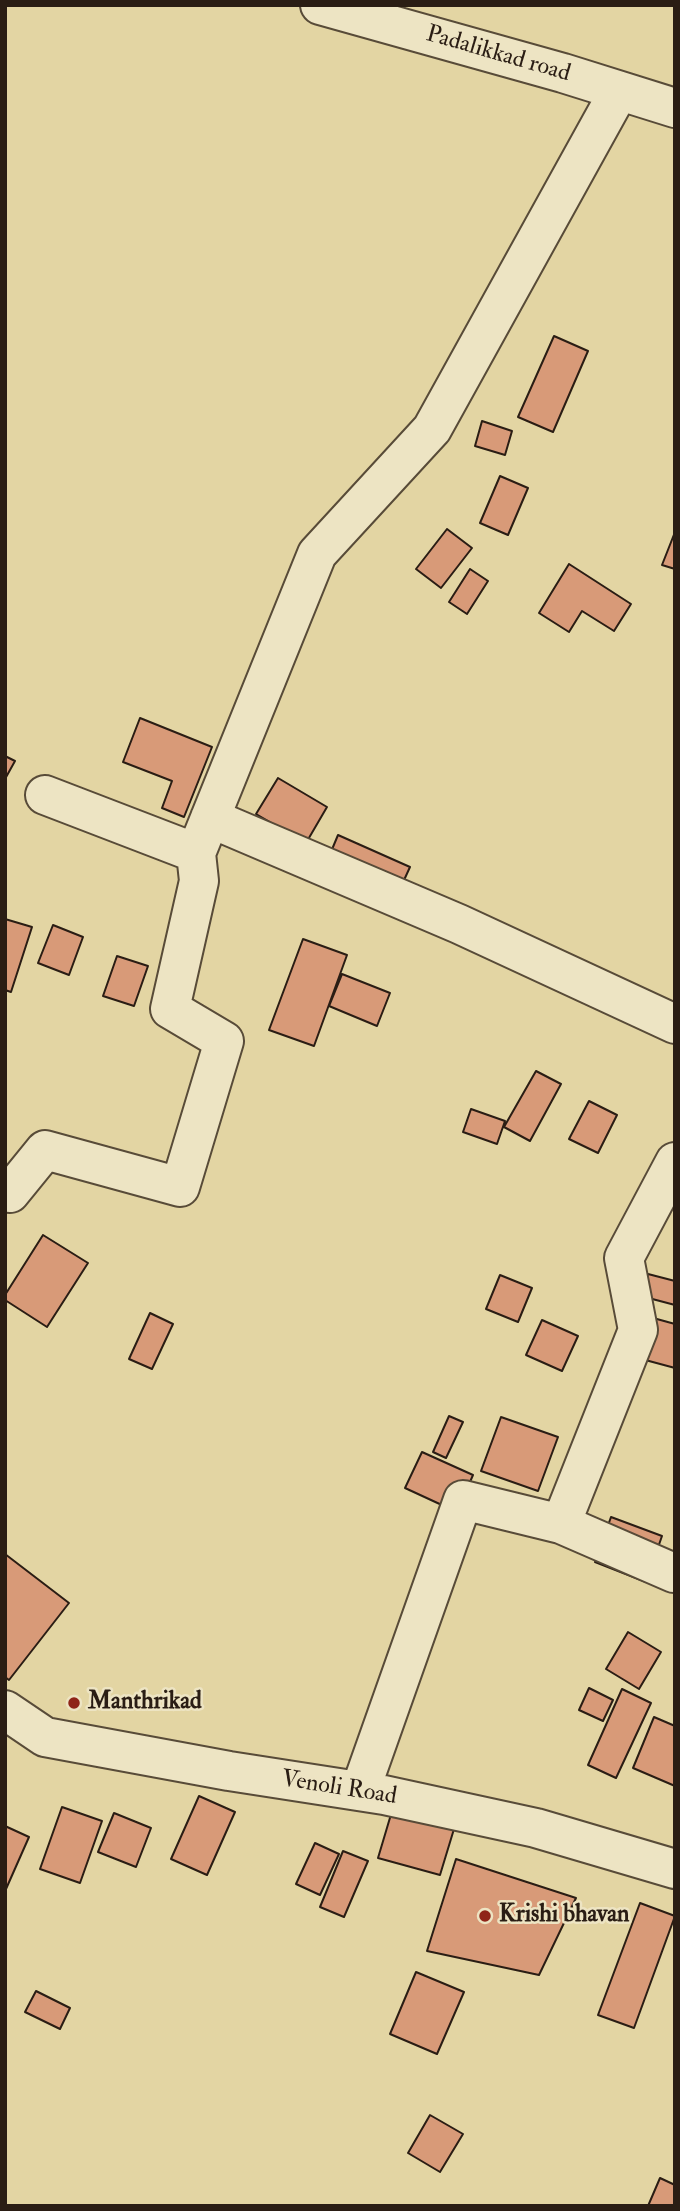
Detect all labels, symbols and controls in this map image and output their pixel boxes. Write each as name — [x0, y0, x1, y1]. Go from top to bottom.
street label: Padalikkad road — [422, 21, 574, 89]
place label: Manthrikad — [88, 1689, 202, 1717]
marker: Manthrikad — [66, 1695, 82, 1711]
street label: Venoli Road — [279, 1766, 399, 1812]
place label: Krishi bhavan — [499, 1902, 629, 1930]
marker: Krishi bhavan — [477, 1908, 493, 1924]

